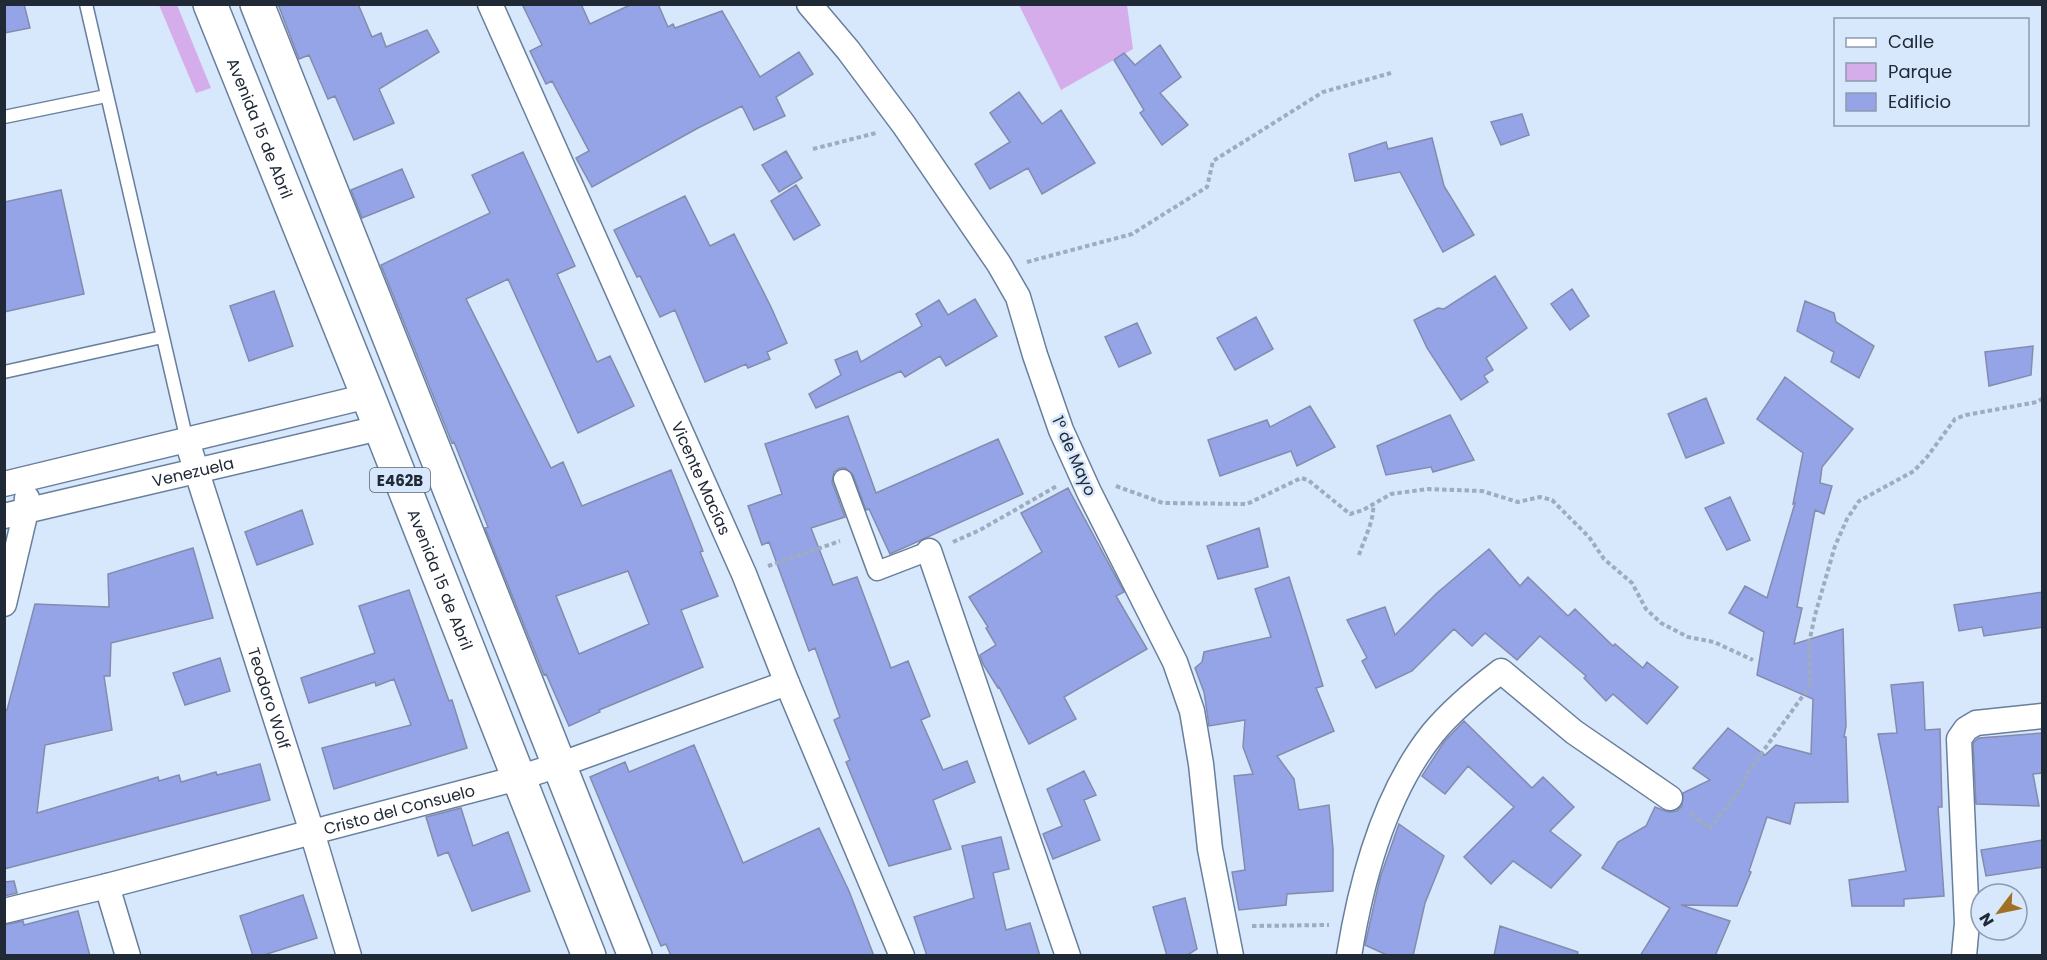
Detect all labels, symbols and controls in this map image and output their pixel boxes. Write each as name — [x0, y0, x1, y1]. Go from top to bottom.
legend — [1834, 18, 2029, 126]
text: Calle — [1888, 29, 1934, 54]
street label: Avenida 15 de Abril — [221, 55, 299, 202]
text: Parque — [1888, 59, 1952, 84]
text: Edificio — [1888, 89, 1951, 114]
street label: 1º de Mayo — [1046, 412, 1102, 500]
street label: Vicente Macías — [666, 418, 737, 539]
street label: Venezuela — [150, 451, 236, 492]
road number: E462B — [370, 468, 430, 492]
street label: Avenida 15 de Abril — [402, 506, 479, 653]
street label: Teodoro Wolf — [242, 644, 296, 752]
street label: Cristo del Consuelo — [321, 778, 477, 840]
north arrow — [1969, 882, 2029, 942]
text: N — [1974, 908, 2000, 931]

